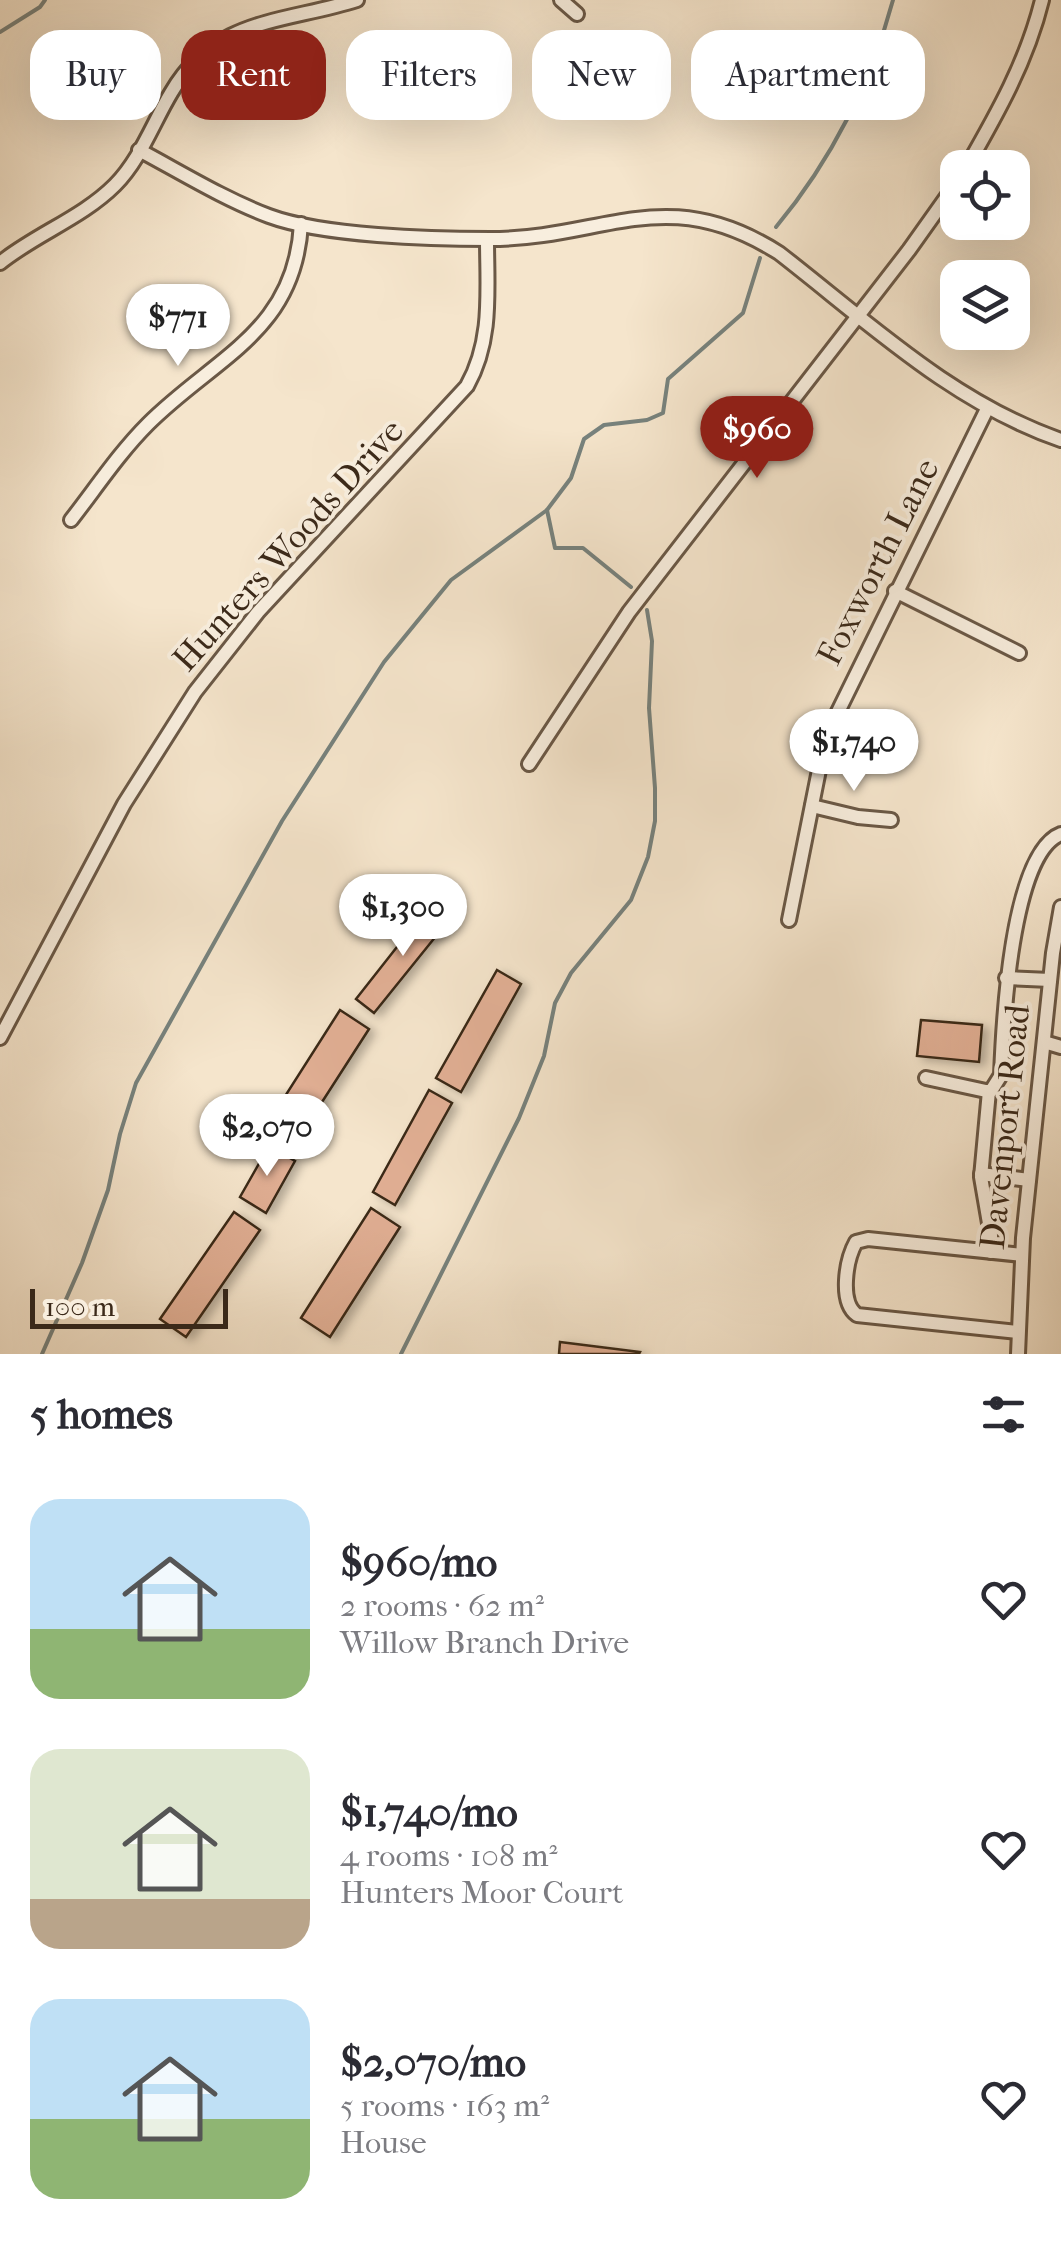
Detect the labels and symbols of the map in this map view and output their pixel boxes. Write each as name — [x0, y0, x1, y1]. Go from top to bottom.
pin: $771 — [119, 284, 237, 369]
pin: $960 — [698, 396, 816, 481]
street label: Hunters Woods Drive — [164, 411, 412, 679]
street label: Foxworth Lane — [808, 452, 948, 672]
pin: $1,740 — [773, 709, 935, 794]
pin: $1,300 — [322, 874, 484, 959]
street label: Davenport Road — [972, 1001, 1038, 1252]
pin: $2,070 — [186, 1094, 348, 1179]
scale bar — [30, 1284, 228, 1328]

